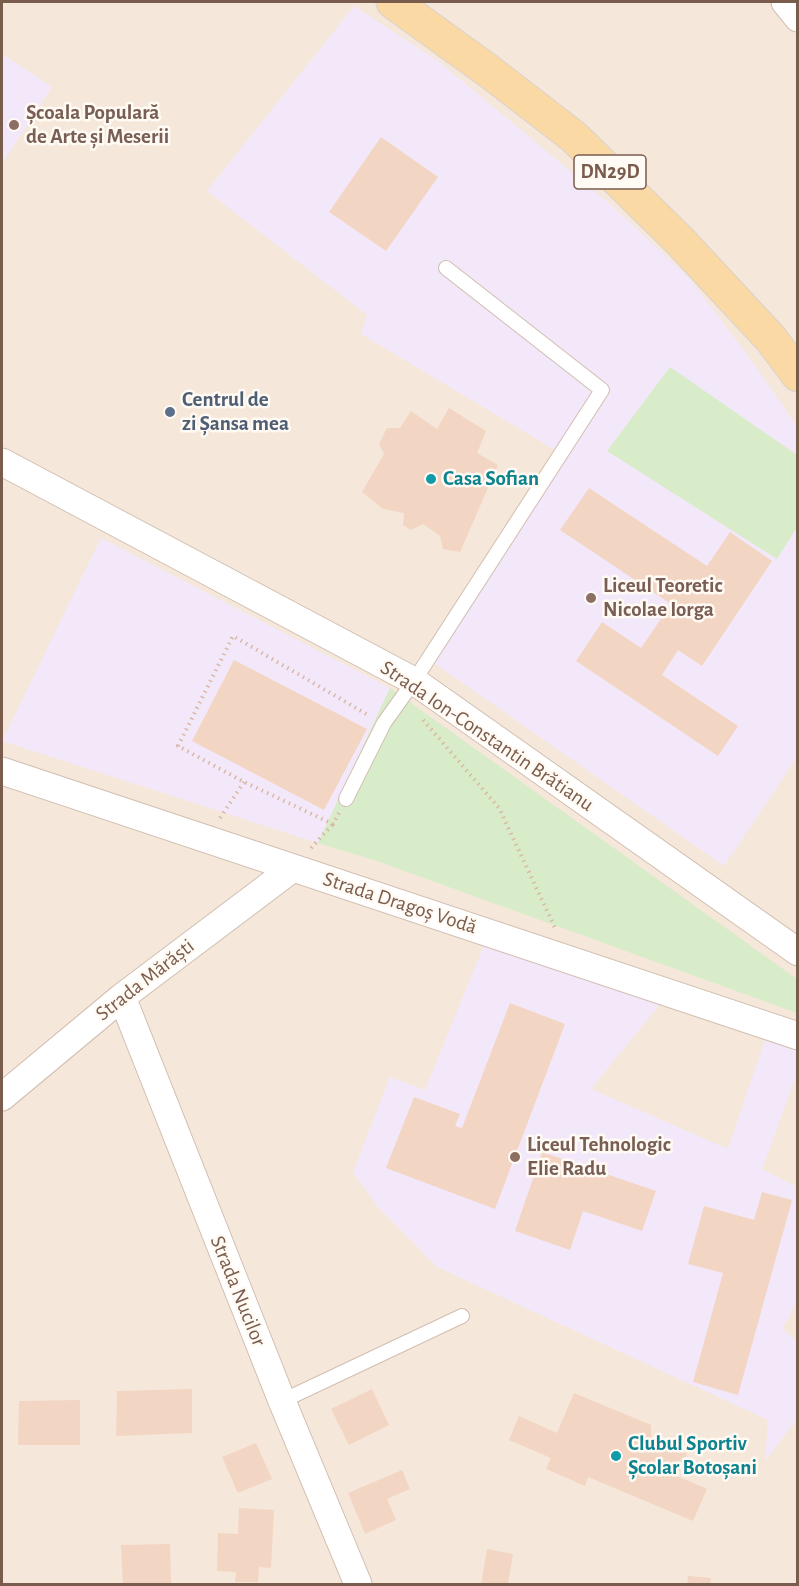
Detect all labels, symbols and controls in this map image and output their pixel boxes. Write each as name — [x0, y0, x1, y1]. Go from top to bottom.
place label: Școala Populară de Arte și Meserii — [26, 100, 169, 150]
marker: Școala Populară de Arte și Meserii — [7, 118, 21, 132]
road number: DN29D — [574, 155, 646, 189]
place label: Centrul de zi Șansa mea — [182, 387, 289, 437]
marker: Centrul de zi Șansa mea — [163, 405, 177, 419]
place label: Casa Sofian — [443, 466, 539, 492]
marker: Casa Sofian — [424, 472, 438, 486]
place label: Liceul Teoretic Nicolae Iorga — [603, 573, 723, 623]
marker: Liceul Teoretic Nicolae Iorga — [584, 591, 598, 605]
street label: Strada Ion-Constantin Brătianu — [376, 655, 598, 817]
street label: Strada Dragoș Vodă — [320, 866, 480, 940]
street label: Strada Mărăști — [91, 934, 199, 1026]
place label: Liceul Tehnologic Elie Radu — [527, 1132, 671, 1182]
marker: Liceul Tehnologic Elie Radu — [508, 1150, 522, 1164]
street label: Strada Nucilor — [204, 1232, 272, 1350]
place label: Clubul Sportiv Școlar Botoșani — [628, 1431, 757, 1481]
marker: Clubul Sportiv Școlar Botoșani — [609, 1449, 623, 1463]

